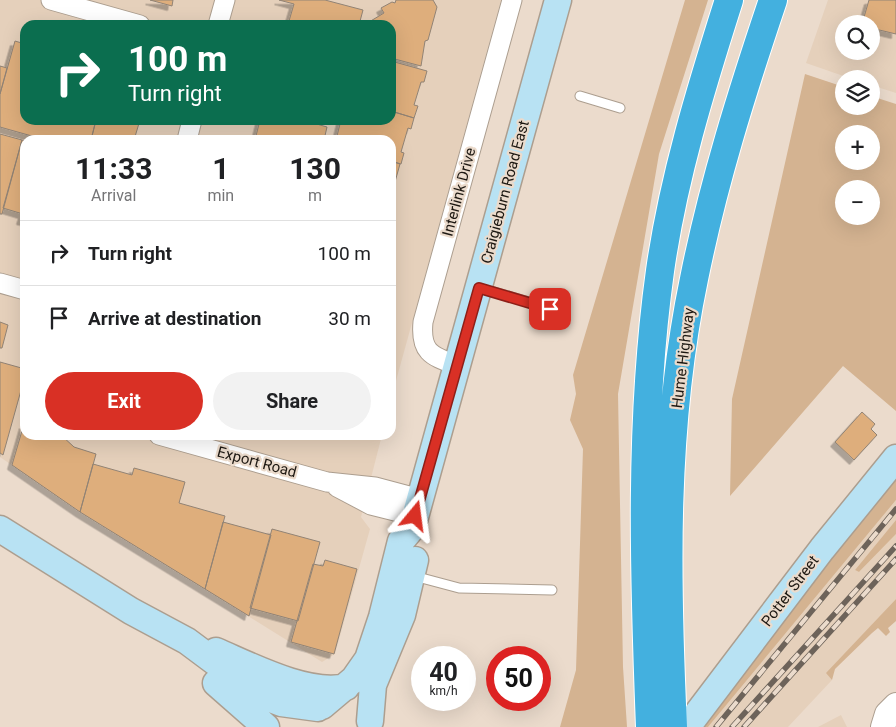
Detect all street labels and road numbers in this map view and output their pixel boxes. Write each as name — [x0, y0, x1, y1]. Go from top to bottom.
street label: Craigieburn Road East — [477, 118, 533, 266]
street label: Interlink Drive — [439, 146, 479, 238]
street label: Hume Highway — [668, 307, 698, 409]
street label: Export Road — [215, 443, 299, 481]
street label: Potter Street — [758, 552, 823, 630]

